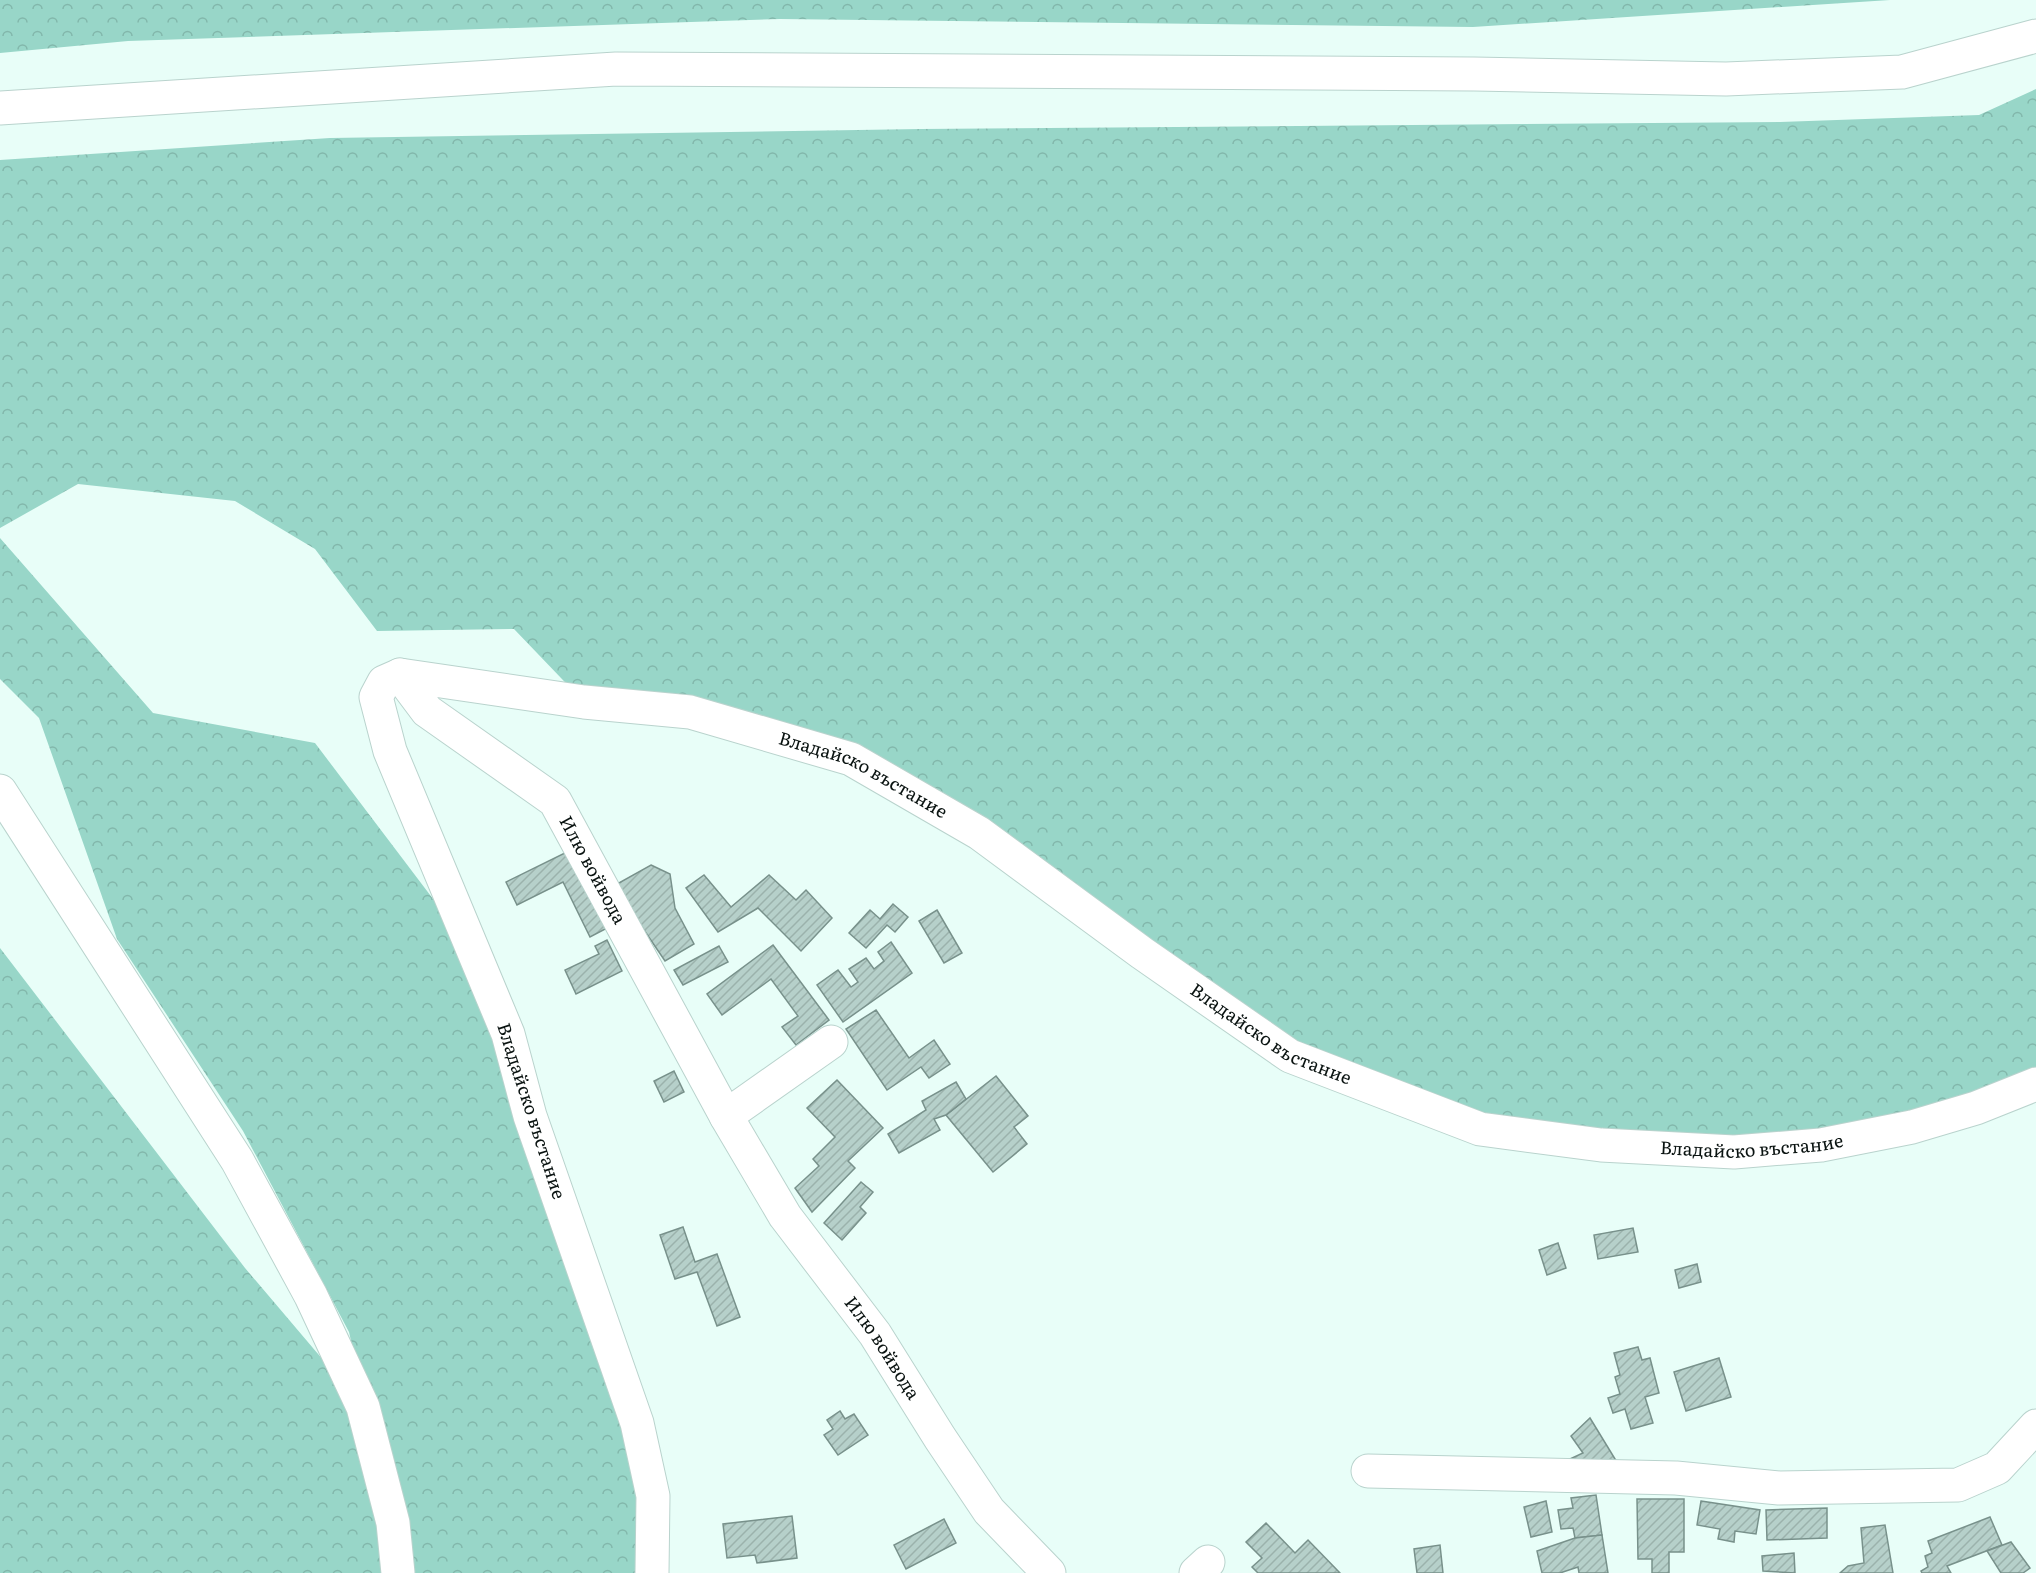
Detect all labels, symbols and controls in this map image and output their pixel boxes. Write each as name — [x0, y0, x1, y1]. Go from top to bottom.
street label: Владайско въстание — [776, 724, 953, 824]
street label: Илю войвода — [553, 810, 634, 929]
street label: Владайско въстание — [1185, 976, 1356, 1090]
street label: Владайско въстание — [491, 1019, 574, 1202]
street label: Владайско въстание — [1659, 1126, 1845, 1164]
street label: Илю войвода — [839, 1290, 928, 1405]

